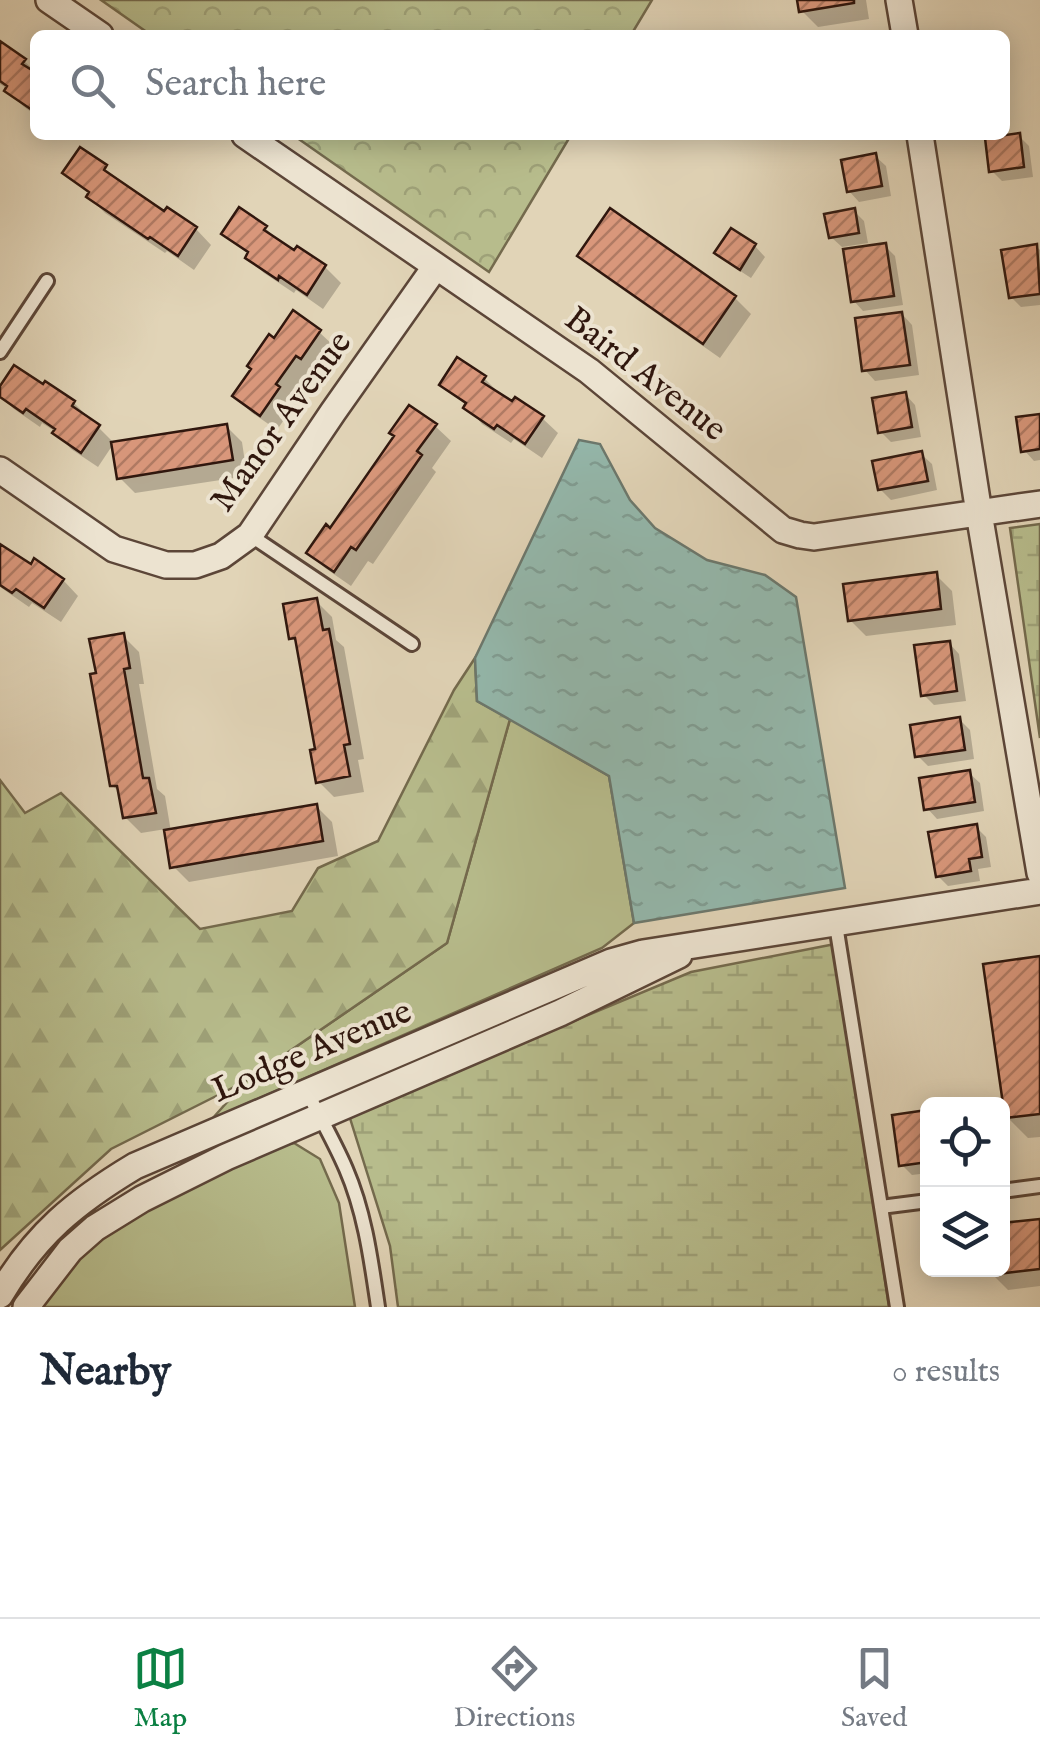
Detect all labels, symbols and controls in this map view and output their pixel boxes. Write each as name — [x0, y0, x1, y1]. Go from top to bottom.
search box — [30, 30, 1010, 140]
icon: search — [65, 58, 120, 113]
text: Search here — [145, 61, 326, 109]
street label: Baird Avenue — [555, 298, 735, 452]
street label: Manor Avenue — [201, 323, 363, 521]
street label: Lodge Avenue — [205, 990, 419, 1114]
map controls — [920, 1097, 1010, 1277]
button: locate — [920, 1097, 1010, 1187]
button: layers — [920, 1187, 1010, 1277]
text: Nearby — [40, 1346, 171, 1399]
text: 0 results — [892, 1352, 1000, 1393]
tab: Map — [133, 1641, 188, 1736]
tab: Directions — [453, 1641, 575, 1736]
tab: Saved — [841, 1641, 907, 1736]

